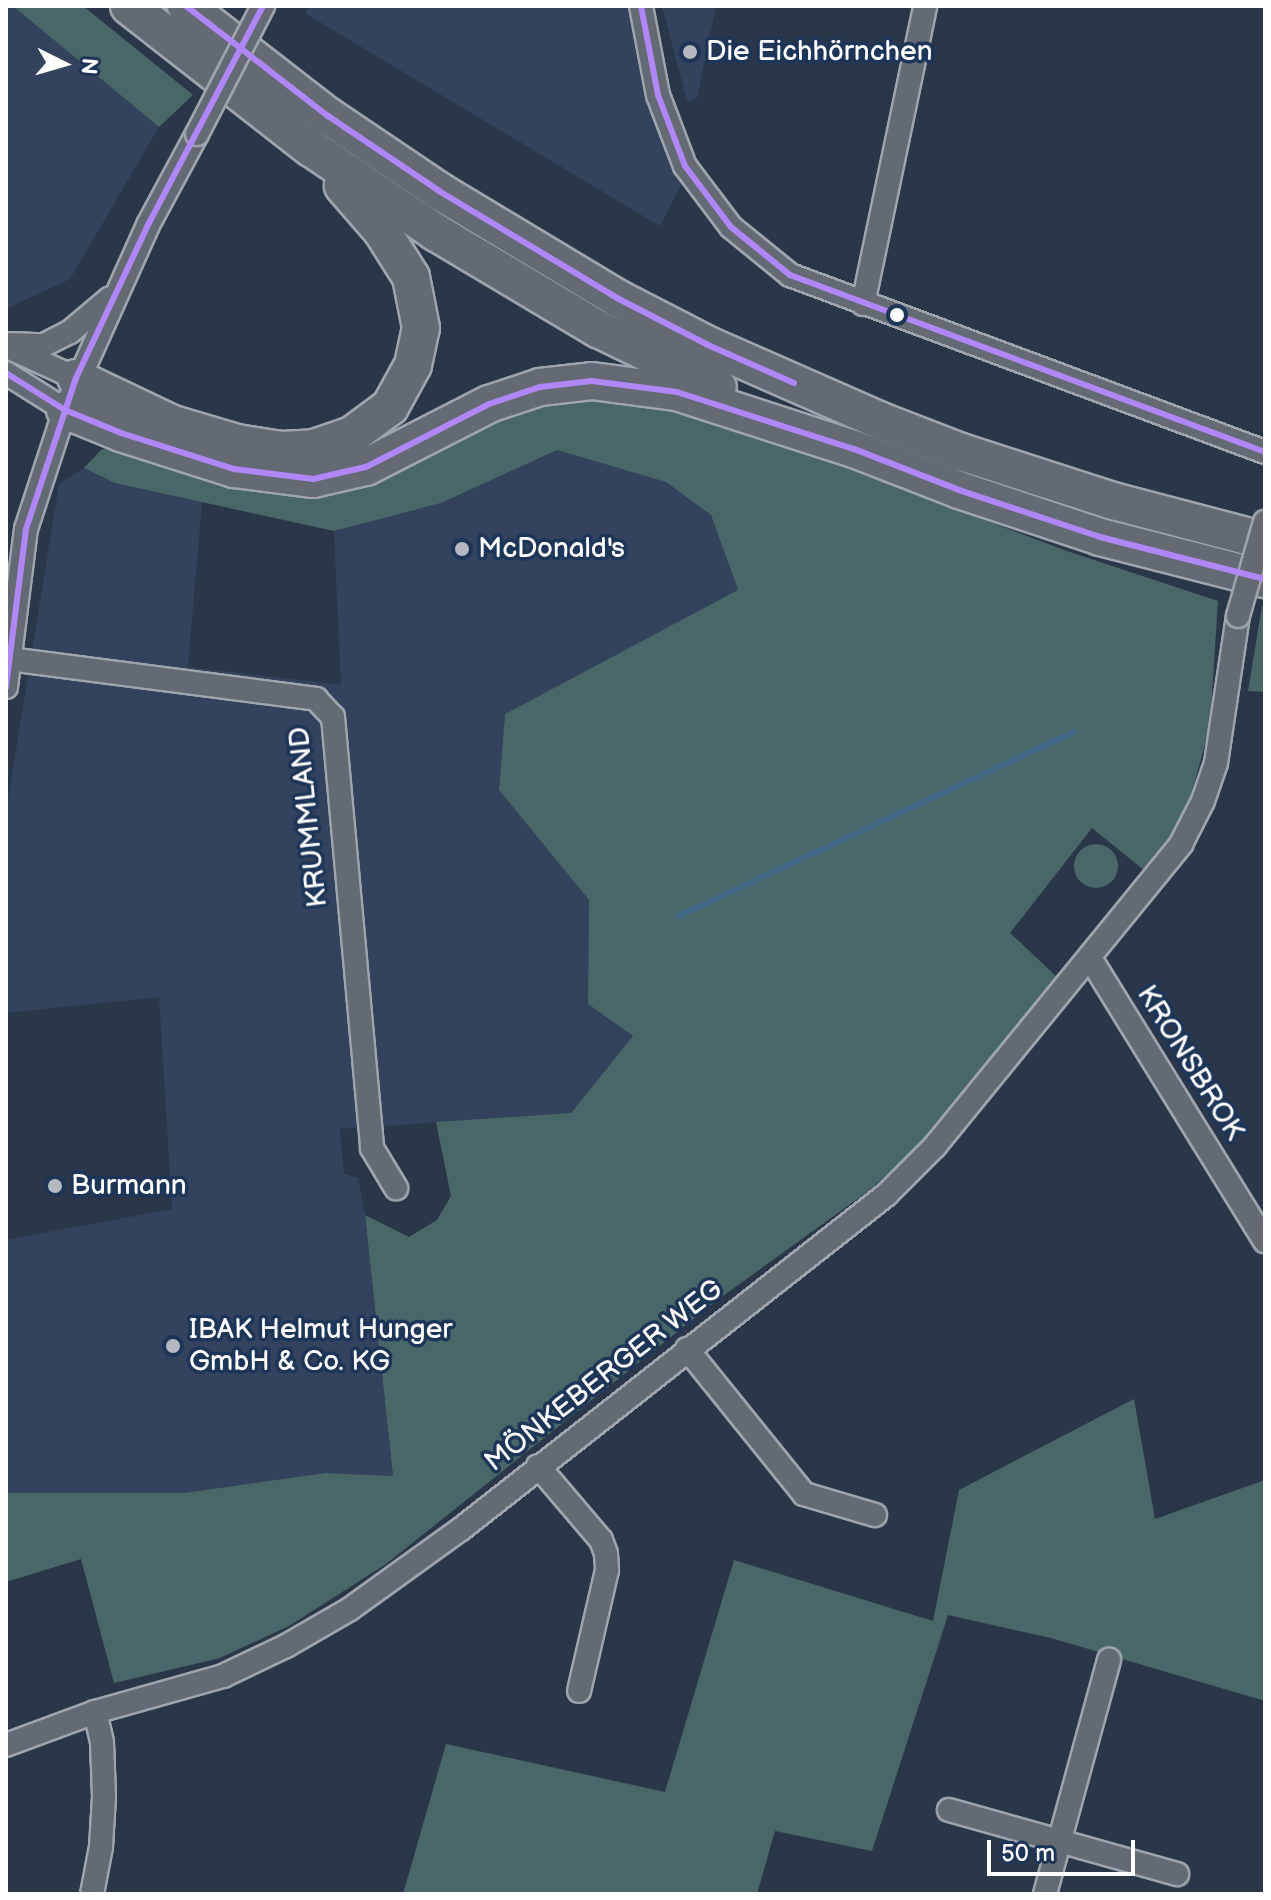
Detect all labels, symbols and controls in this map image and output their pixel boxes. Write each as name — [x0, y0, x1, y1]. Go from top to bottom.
north arrow — [24, 24, 104, 104]
place label: Die Eichhörnchen — [706, 35, 932, 69]
marker: Die Eichhörnchen — [681, 43, 699, 61]
text: N — [74, 57, 103, 76]
unlabelled marker — [889, 307, 905, 323]
place label: McDonald's — [478, 532, 625, 566]
marker: McDonald's — [453, 540, 471, 558]
street label: KRUMMLAND — [283, 725, 335, 909]
street label: KRONSBROK — [1129, 980, 1251, 1146]
place label: Burmann — [71, 1169, 186, 1203]
marker: Burmann — [46, 1177, 64, 1195]
street label: MÖNKEBERGER WEG — [478, 1273, 730, 1479]
place label: IBAK Helmut Hunger GmbH & Co. KG — [189, 1313, 452, 1379]
marker: IBAK Helmut Hunger GmbH & Co. KG — [164, 1337, 182, 1355]
scale bar — [991, 1824, 1139, 1874]
text: 50 m — [1001, 1839, 1055, 1868]

